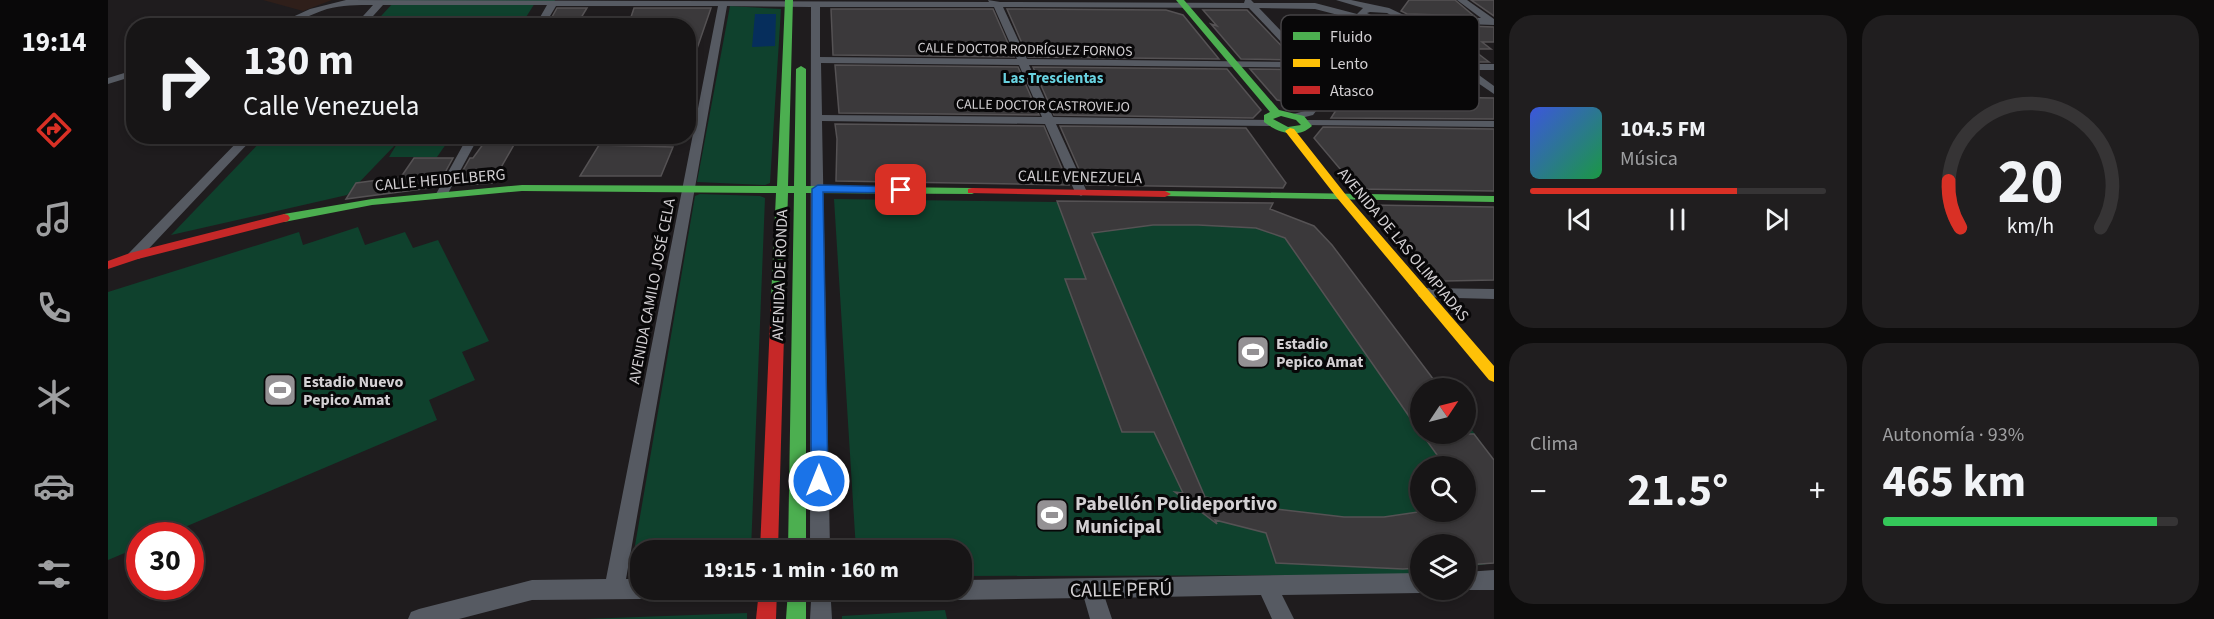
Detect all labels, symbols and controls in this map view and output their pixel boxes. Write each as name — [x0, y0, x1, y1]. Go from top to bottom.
legend — [1281, 15, 1479, 111]
text: 19:14 — [21, 23, 87, 62]
text: Fluido — [1330, 26, 1372, 48]
text: 130 m — [243, 31, 354, 91]
street label: CALLE DOCTOR RODRÍGUEZ FORNOS — [917, 38, 1133, 62]
icon: right — [144, 42, 222, 120]
text: Lento — [1330, 53, 1368, 75]
district label: Las Trescientas — [1003, 68, 1104, 89]
text: Atasco — [1330, 80, 1374, 102]
text: Calle Venezuela — [243, 87, 419, 126]
street label: CALLE DOCTOR CASTROVIEJO — [956, 94, 1130, 118]
icon: directions — [33, 109, 75, 151]
text: 104.5 FM — [1620, 113, 1706, 145]
text: 20 — [1997, 139, 2063, 228]
text: Música — [1620, 145, 1678, 173]
street label: CALLE HEIDELBERG — [374, 163, 506, 197]
street label: AVENIDA DE LAS OLIMPIADAS — [1332, 163, 1474, 326]
pin — [875, 164, 926, 215]
street label: CALLE VENEZUELA — [1018, 165, 1143, 189]
icon: arrive — [884, 173, 917, 206]
street label: AVENIDA CAMILO JOSÉ CELA — [623, 196, 681, 386]
icon: music — [33, 198, 75, 240]
icon: previous — [1563, 203, 1596, 236]
icon: pause — [1661, 203, 1694, 236]
icon: next — [1760, 203, 1793, 236]
street label: AVENIDA DE RONDA — [767, 209, 793, 341]
text: km/h — [2006, 212, 2054, 243]
icon: phone — [33, 287, 75, 329]
place label: Estadio Pepico Amat — [1276, 333, 1363, 373]
sports icon: Estadio Pepico Amat — [1235, 334, 1271, 370]
place label: Estadio Nuevo Pepico Amat — [303, 371, 404, 411]
sports icon: Estadio Nuevo Pepico Amat — [262, 372, 298, 408]
icon: climate — [33, 376, 75, 418]
north arrow — [1410, 378, 1476, 444]
map controls — [1410, 378, 1476, 600]
text: Autonomía · 93% — [1883, 421, 2024, 449]
text: Clima — [1530, 430, 1578, 458]
position arrow — [787, 449, 851, 513]
text: 465 km — [1883, 450, 2026, 514]
button: search — [1410, 456, 1476, 522]
text: 21.5° — [1627, 459, 1728, 523]
icon: car — [33, 465, 75, 507]
text: − — [1530, 468, 1546, 515]
text: + — [1809, 468, 1826, 515]
place label: Pabellón Polideportivo Municipal — [1075, 490, 1277, 541]
sports icon: Pabellón Polideportivo Municipal — [1034, 497, 1070, 533]
speed limit sign: 30 — [126, 522, 204, 600]
button: layers — [1410, 534, 1476, 600]
icon: filters — [33, 553, 75, 595]
text: 19:15 · 1 min · 160 m — [703, 554, 899, 586]
street label: CALLE PERÚ — [1070, 575, 1172, 605]

